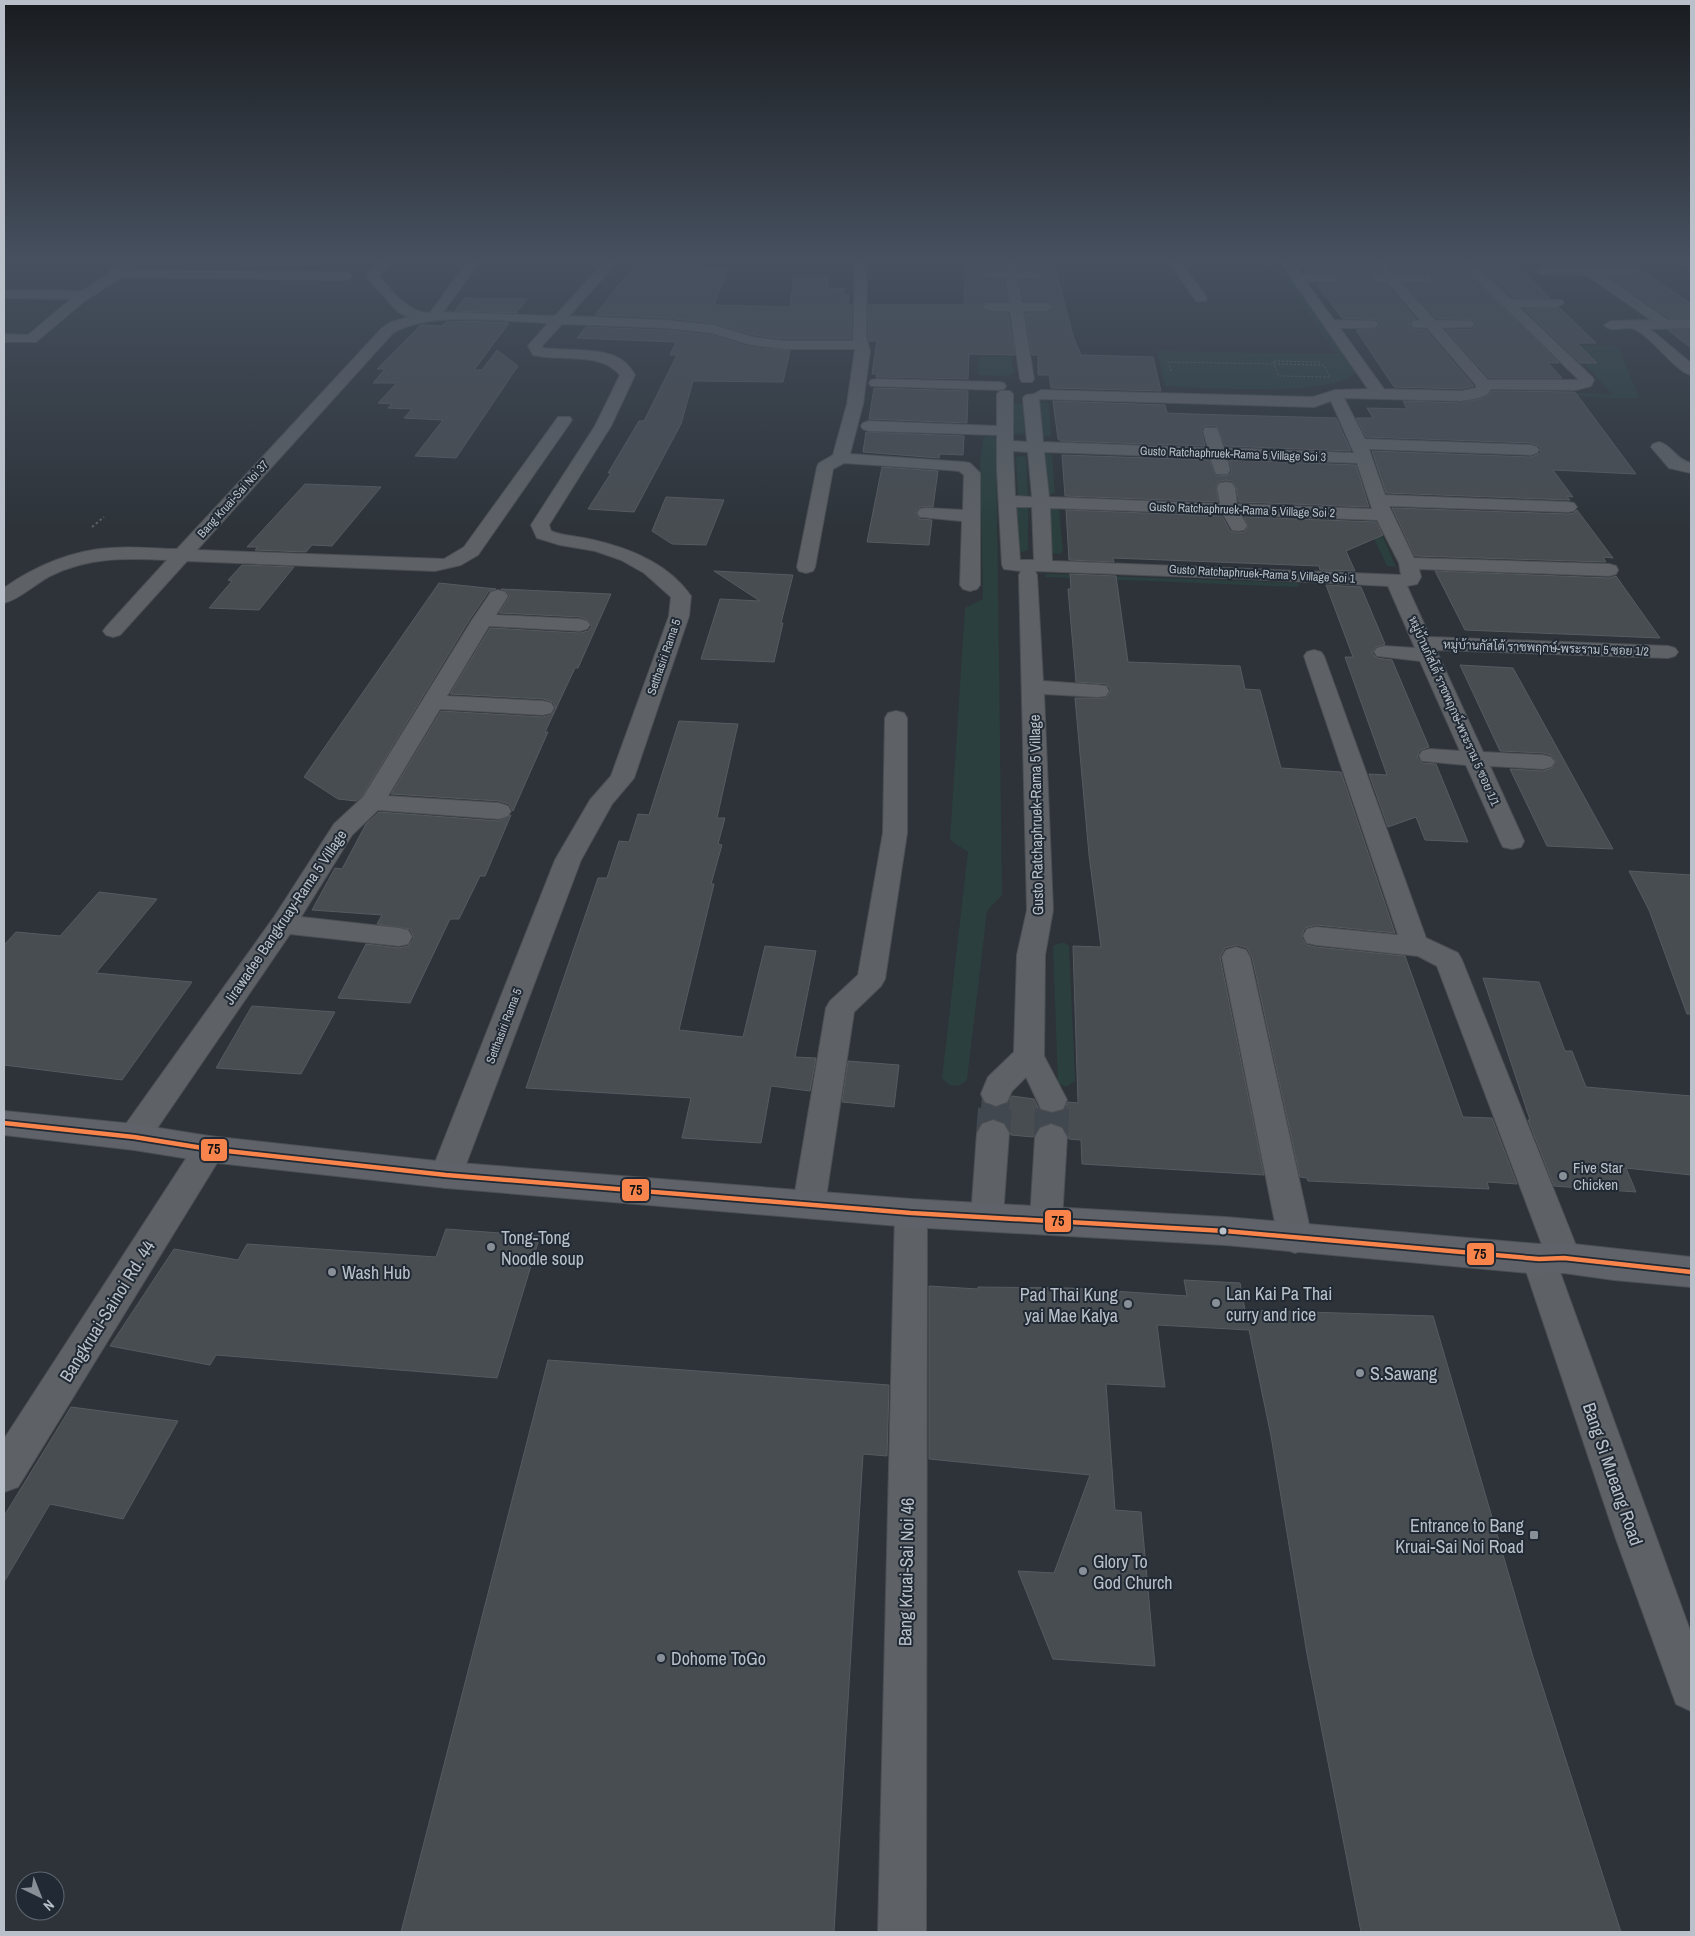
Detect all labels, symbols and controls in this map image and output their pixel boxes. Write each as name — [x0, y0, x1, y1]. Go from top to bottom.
street label: Gusto Ratchaphruek-Rama 5 Village Soi 3 — [1140, 443, 1326, 465]
street label: Bang Kruai-Sai Noi 37 — [194, 456, 272, 541]
street label: Gusto Ratchaphruek-Rama 5 Village Soi 2 — [1149, 499, 1335, 521]
street label: Gusto Ratchaphruek-Rama 5 Village Soi 1 — [1169, 561, 1356, 587]
street label: หมู่บ้านกัสโต้ ราชพฤกษ์-พระราม 5 ซอย 1/1 — [1405, 614, 1503, 809]
street label: Setthasiri Rama 5 — [644, 616, 685, 697]
street label: หมู่บ้านกัสโต้ ราชพฤกษ์-พระราม 5 ซอย 1/2 — [1443, 636, 1649, 660]
street label: Gusto Ratchaphruek-Rama 5 Village — [1024, 714, 1048, 916]
street label: Jirawadee Bangkruay-Rama 5 Village — [218, 825, 352, 1009]
street label: Setthasiri Rama 5 — [482, 986, 526, 1066]
line badge: 75 — [200, 1138, 228, 1162]
text: 75 — [208, 1140, 221, 1158]
place label: Five Star Chicken — [1573, 1157, 1623, 1195]
marker: Five Star Chicken — [1557, 1170, 1569, 1182]
line badge: 75 — [621, 1178, 650, 1202]
text: 75 — [630, 1181, 643, 1199]
line badge: 75 — [1044, 1209, 1072, 1233]
text: 75 — [1052, 1212, 1065, 1230]
place label: Tong-Tong Noodle soup — [501, 1225, 584, 1271]
unlabelled marker — [1218, 1226, 1228, 1236]
street label: Bangkruai-Sainoi Rd. 44 — [53, 1235, 161, 1387]
marker: Tong-Tong Noodle soup — [485, 1241, 497, 1253]
line badge: 75 — [1466, 1242, 1495, 1266]
text: 75 — [1474, 1245, 1487, 1263]
place label: Wash Hub — [342, 1260, 410, 1285]
marker: Wash Hub — [326, 1266, 338, 1278]
place label: Lan Kai Pa Thai curry and rice — [1226, 1281, 1332, 1327]
place label: Pad Thai Kung yai Mae Kalya — [1020, 1282, 1119, 1328]
marker: Lan Kai Pa Thai curry and rice — [1210, 1297, 1222, 1309]
marker: Pad Thai Kung yai Mae Kalya — [1122, 1298, 1134, 1310]
place label: S.Sawang — [1370, 1361, 1438, 1386]
marker: S.Sawang — [1354, 1367, 1366, 1379]
street label: Bang Si Mueang Road — [1577, 1399, 1649, 1549]
street label: Bang Kruai-Sai Noi 46 — [892, 1498, 920, 1646]
place label: Entrance to Bang Kruai-Sai Noi Road — [1395, 1513, 1525, 1559]
marker: Entrance to Bang Kruai-Sai Noi Road — [1528, 1529, 1540, 1541]
place label: Glory To God Church — [1093, 1549, 1173, 1595]
marker: Glory To God Church — [1077, 1565, 1089, 1577]
place label: Dohome ToGo — [671, 1646, 766, 1671]
marker: Dohome ToGo — [655, 1652, 667, 1664]
north arrow — [15, 1871, 65, 1921]
text: N — [40, 1896, 58, 1915]

